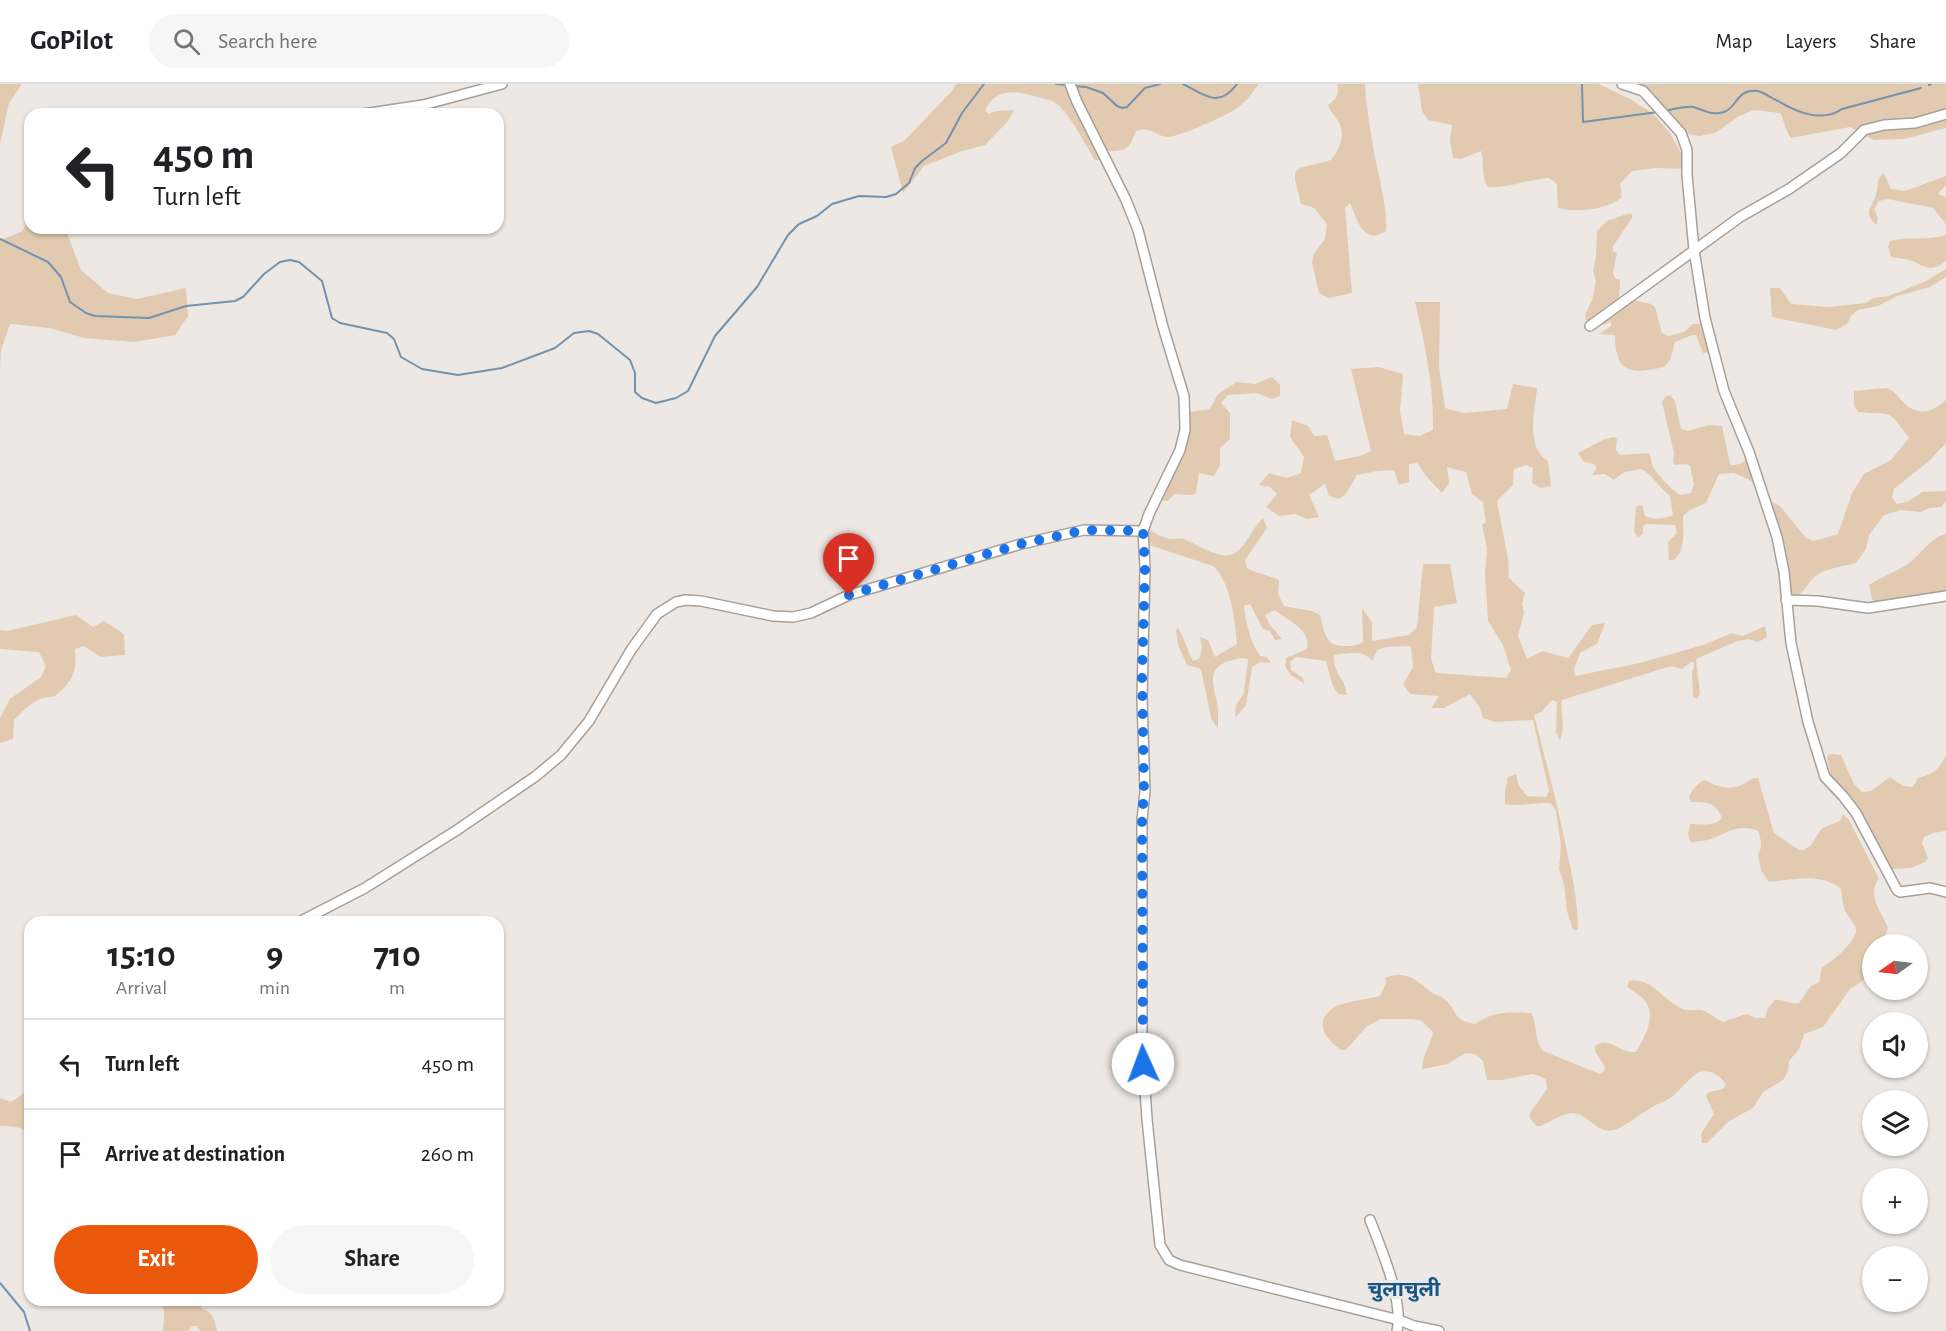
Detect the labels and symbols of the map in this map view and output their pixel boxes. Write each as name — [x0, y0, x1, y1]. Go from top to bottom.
pin — [823, 533, 874, 595]
north arrow — [1862, 934, 1928, 1000]
position arrow — [1111, 1032, 1175, 1096]
district label: चुलाचुली — [1368, 1277, 1441, 1302]

